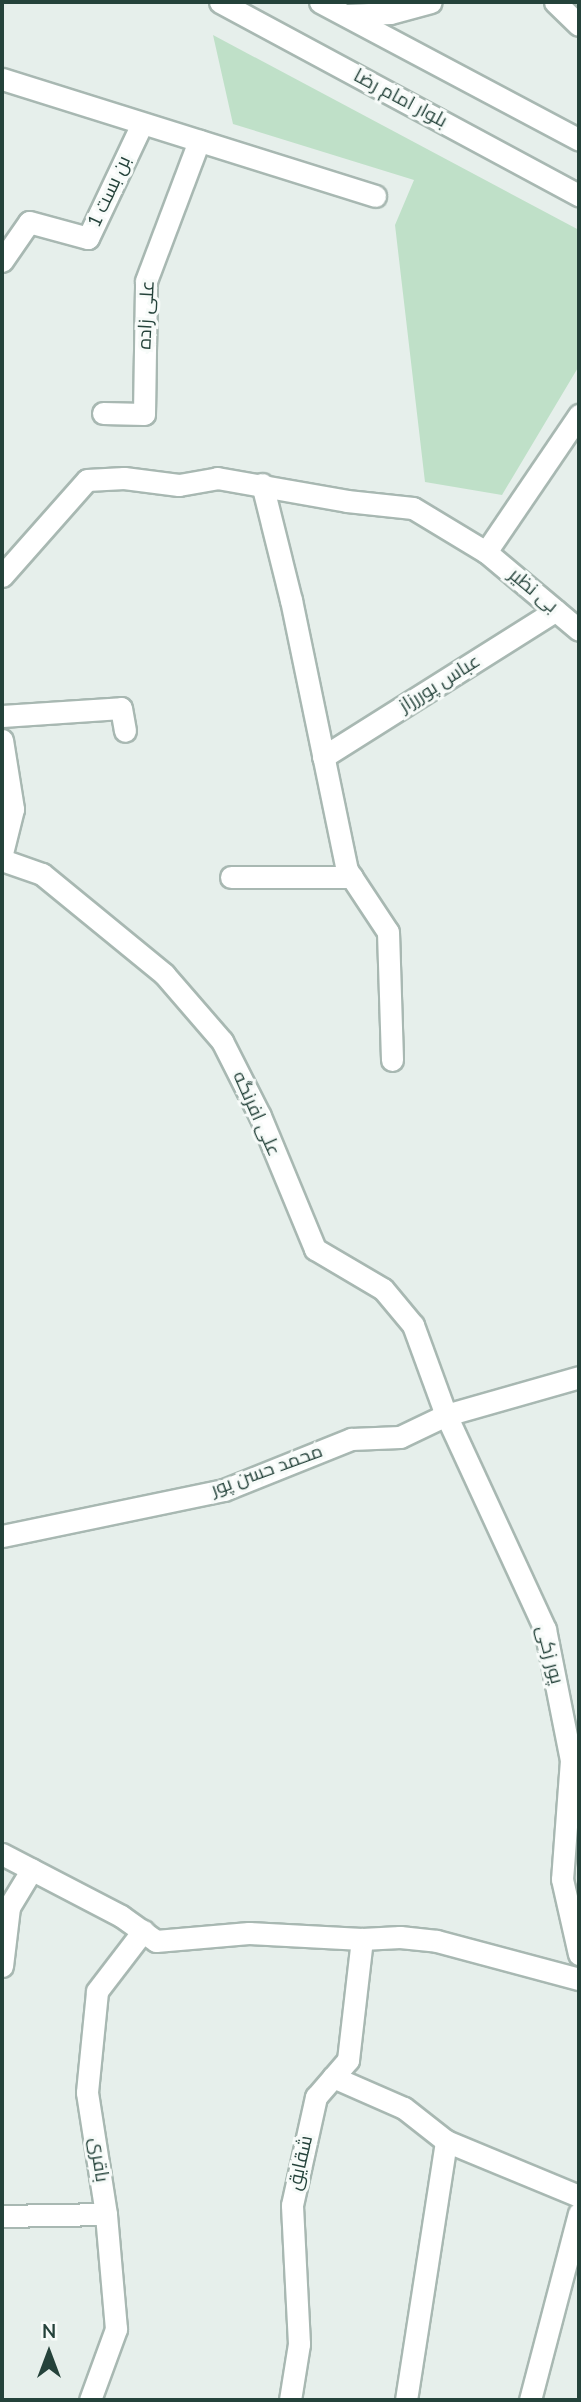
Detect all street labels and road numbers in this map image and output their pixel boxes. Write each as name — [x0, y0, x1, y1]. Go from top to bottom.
street label: بلوار امام رضا — [349, 65, 451, 133]
street label: بن بست 1 — [84, 153, 136, 231]
street label: علی زاده — [134, 280, 160, 350]
street label: بی نظیر — [504, 564, 562, 618]
street label: عباس پوررزاز — [395, 650, 485, 718]
street label: علی افرنگه — [227, 1068, 285, 1160]
street label: محمد حسن پور — [208, 1440, 326, 1502]
street label: پور زکی — [530, 1623, 568, 1687]
street label: شقایق — [284, 2133, 318, 2193]
street label: باقری — [83, 2136, 113, 2184]

